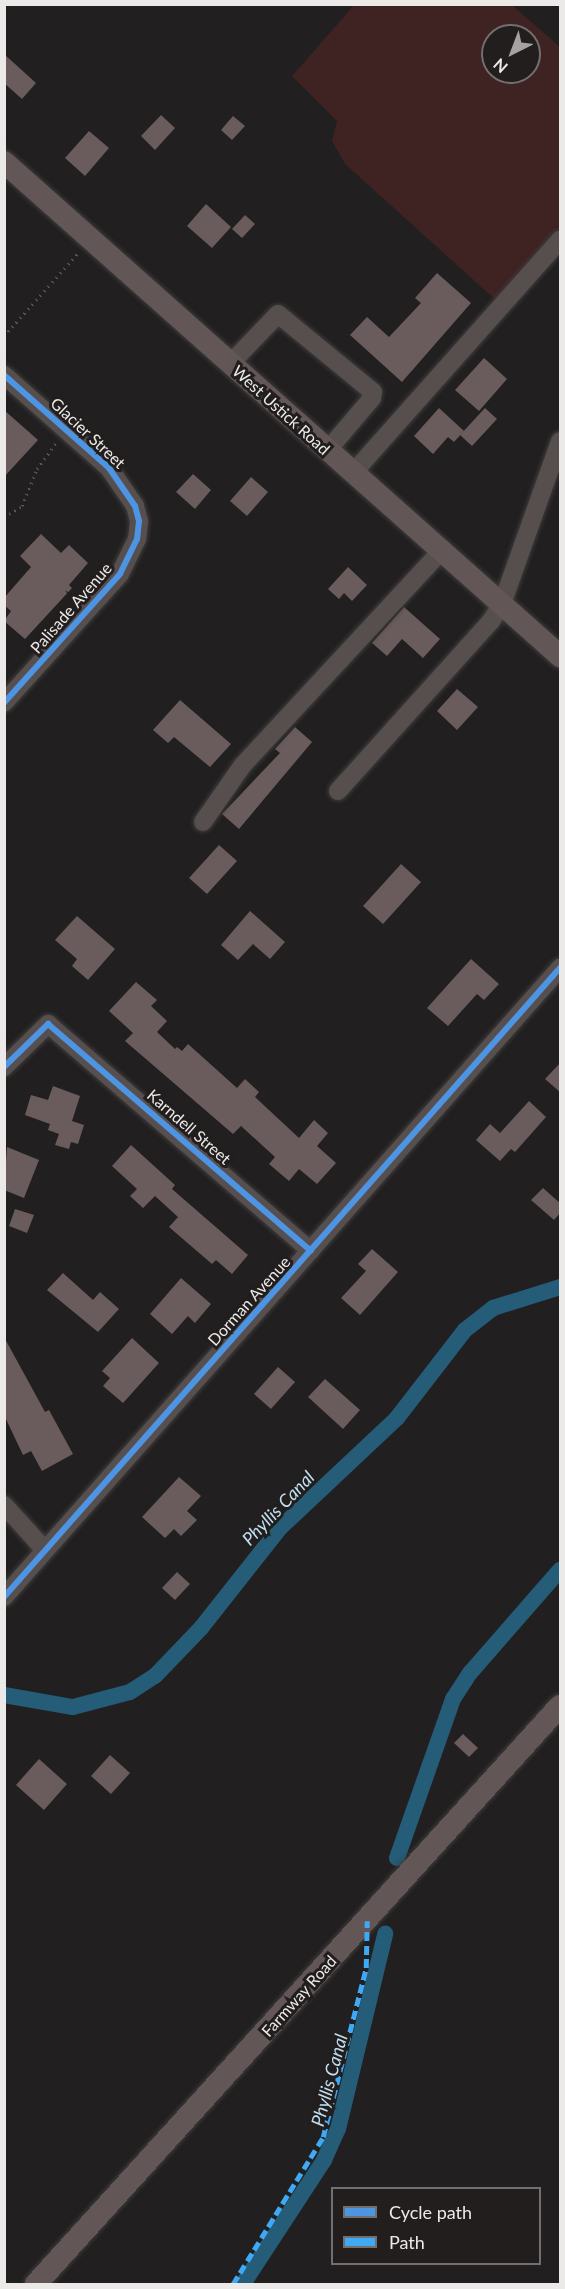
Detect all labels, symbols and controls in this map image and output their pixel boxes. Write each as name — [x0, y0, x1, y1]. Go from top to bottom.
north arrow — [481, 24, 541, 84]
text: N — [489, 55, 511, 77]
street label: West Ustick Road — [228, 361, 334, 459]
street label: Glacier Street — [47, 393, 129, 473]
street label: Palisade Avenue — [26, 559, 116, 657]
street label: Karndell Street — [143, 1085, 235, 1169]
street label: Dorman Avenue — [204, 1252, 294, 1350]
water label: Phyllis Canal — [237, 1466, 319, 1550]
street label: Farmway Road — [257, 1951, 341, 2041]
water label: Phyllis Canal — [306, 2031, 352, 2129]
legend — [331, 2187, 541, 2265]
text: Cycle path — [389, 2201, 472, 2223]
text: Path — [389, 2231, 425, 2253]

